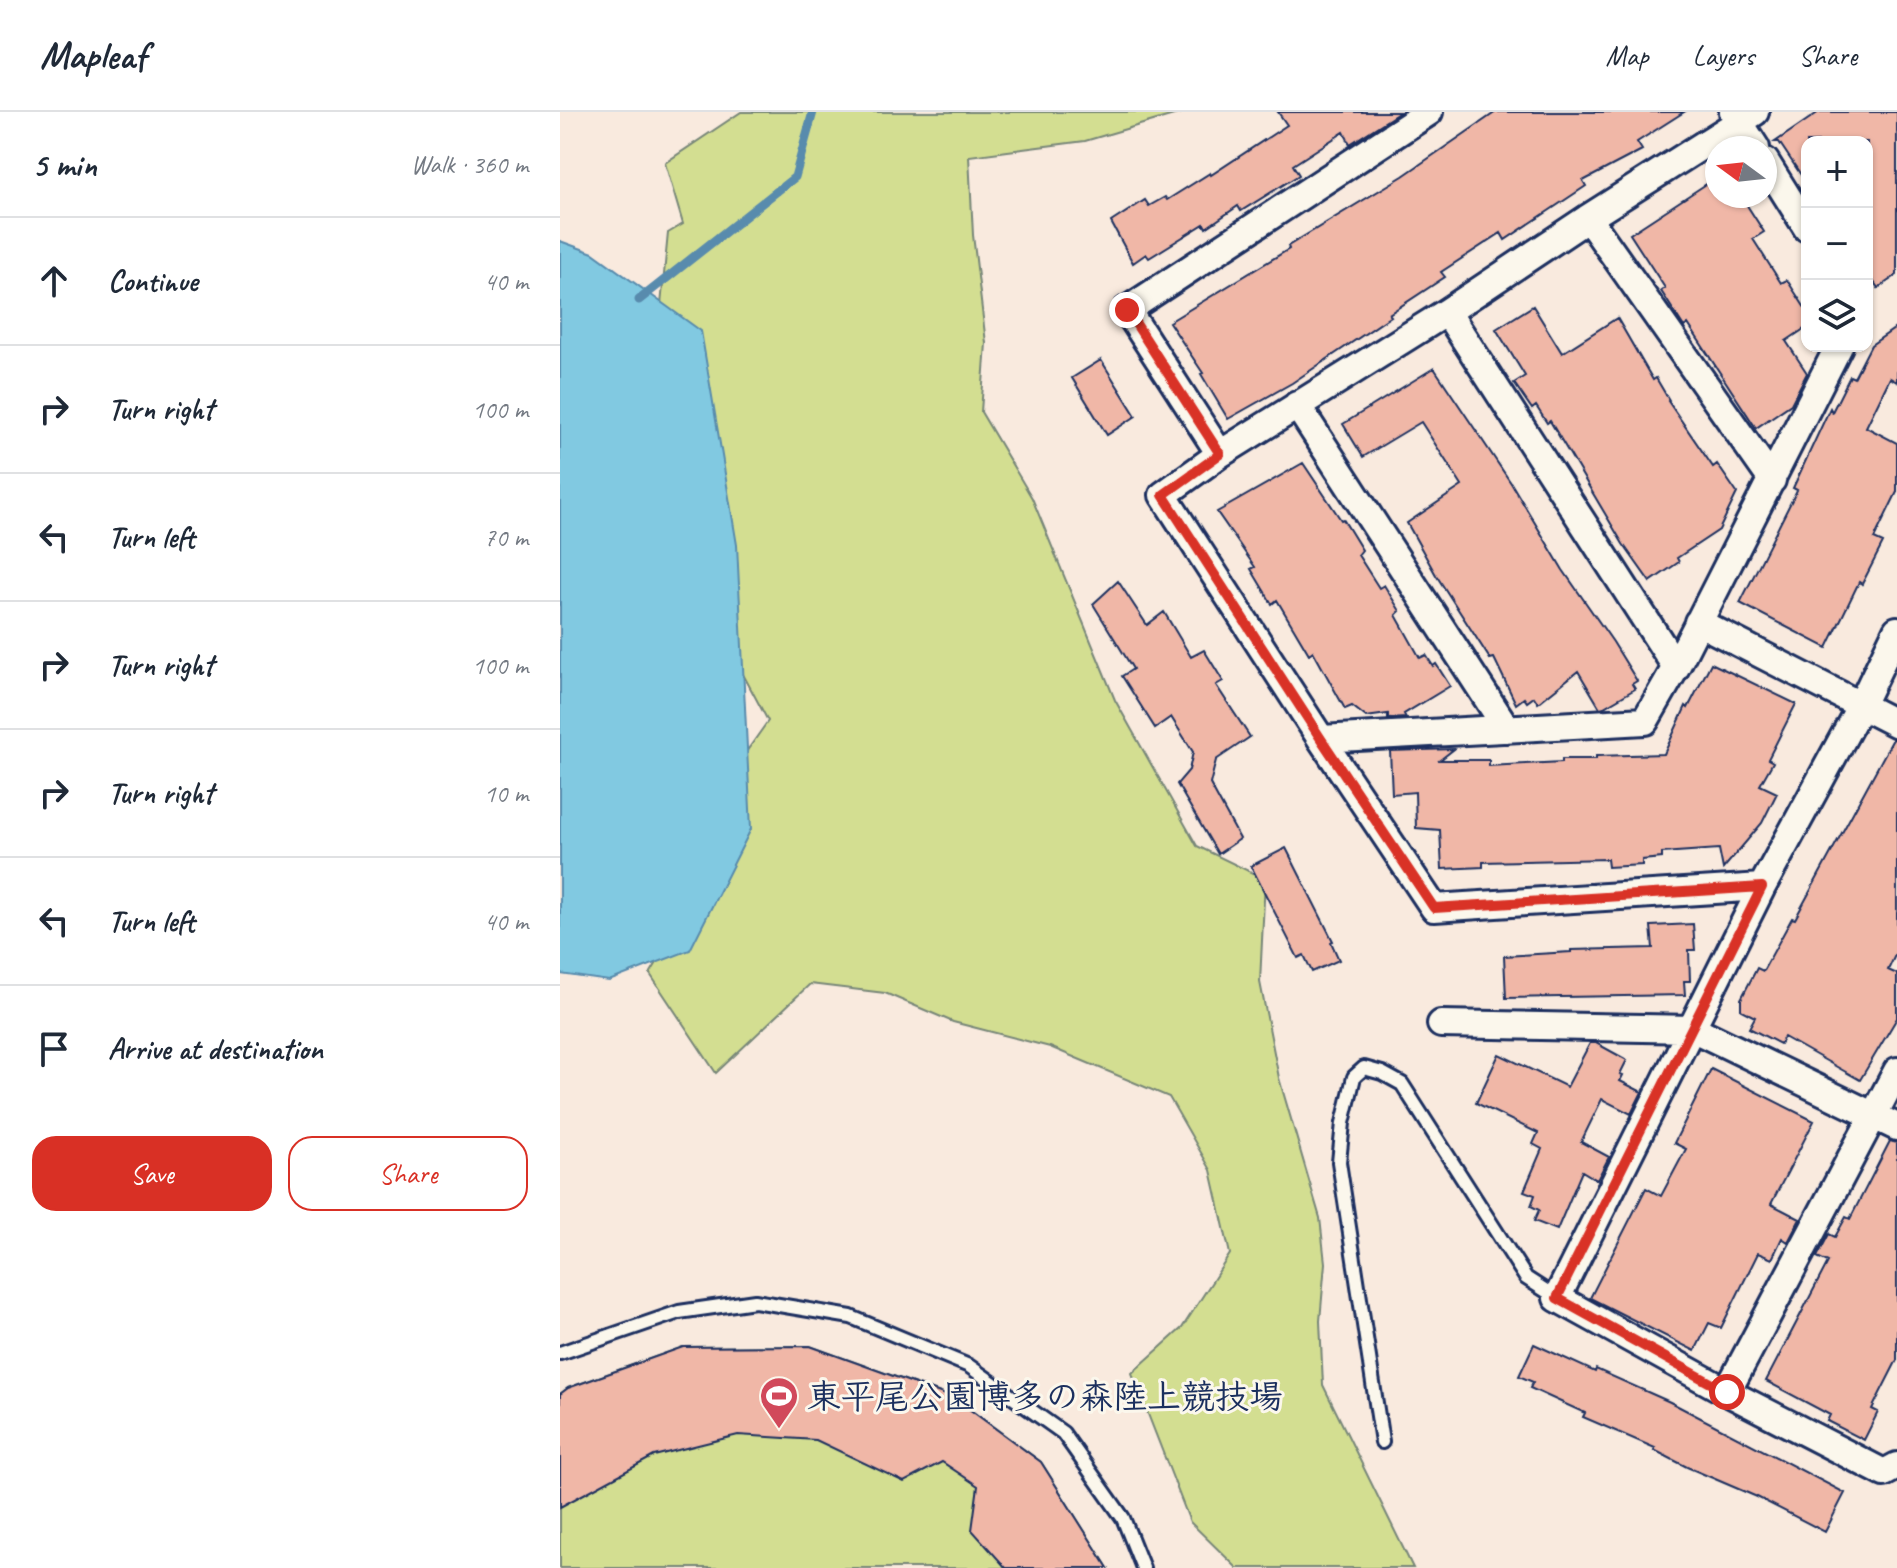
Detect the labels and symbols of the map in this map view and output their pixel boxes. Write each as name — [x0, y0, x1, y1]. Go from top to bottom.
north arrow — [1705, 136, 1777, 208]
route end — [1109, 292, 1145, 328]
route start — [1709, 1374, 1745, 1410]
sports icon: 東平尾公園博多の森陸上競技場 — [758, 1375, 800, 1430]
place label: 東平尾公園博多の森陸上競技場 — [807, 1375, 1283, 1418]

